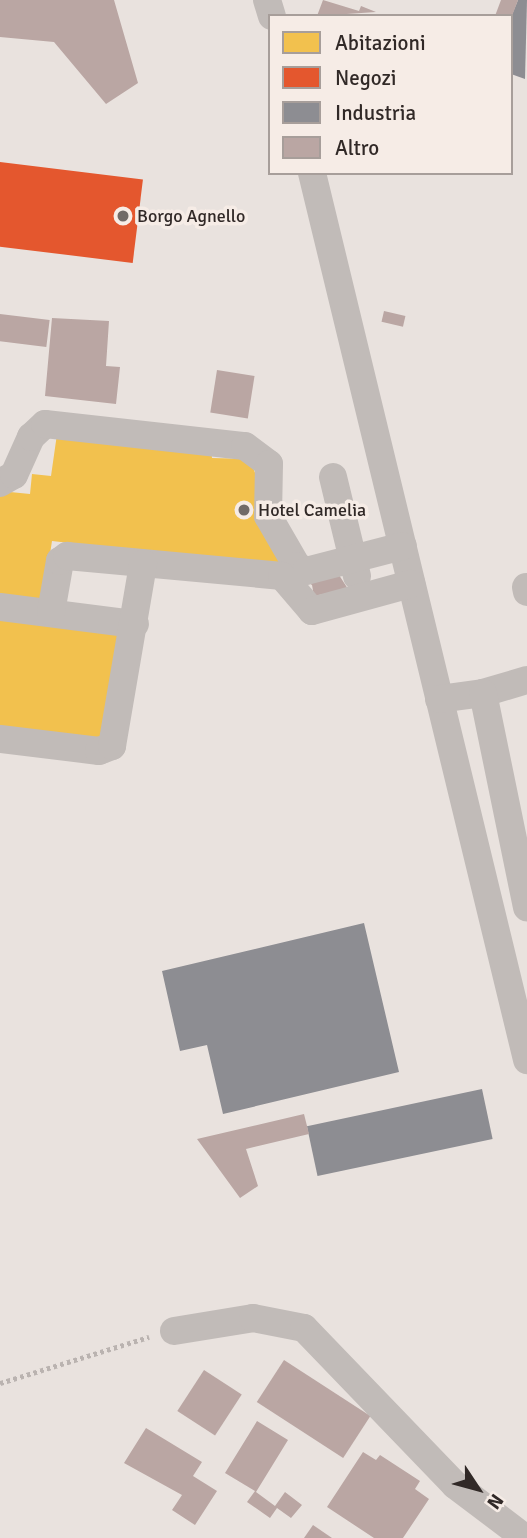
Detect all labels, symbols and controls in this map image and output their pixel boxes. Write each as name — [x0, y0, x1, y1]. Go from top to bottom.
legend — [268, 14, 513, 175]
text: Abitazioni — [335, 30, 426, 56]
text: Negozi — [335, 65, 397, 91]
text: Industria — [335, 100, 416, 126]
text: Altro — [335, 135, 379, 161]
place label: Borgo Agnello — [137, 205, 245, 227]
marker: Borgo Agnello — [115, 208, 131, 224]
place label: Hotel Camelia — [258, 499, 366, 521]
marker: Hotel Camelia — [236, 502, 252, 518]
north arrow — [443, 1454, 513, 1524]
text: N — [481, 1489, 509, 1514]

